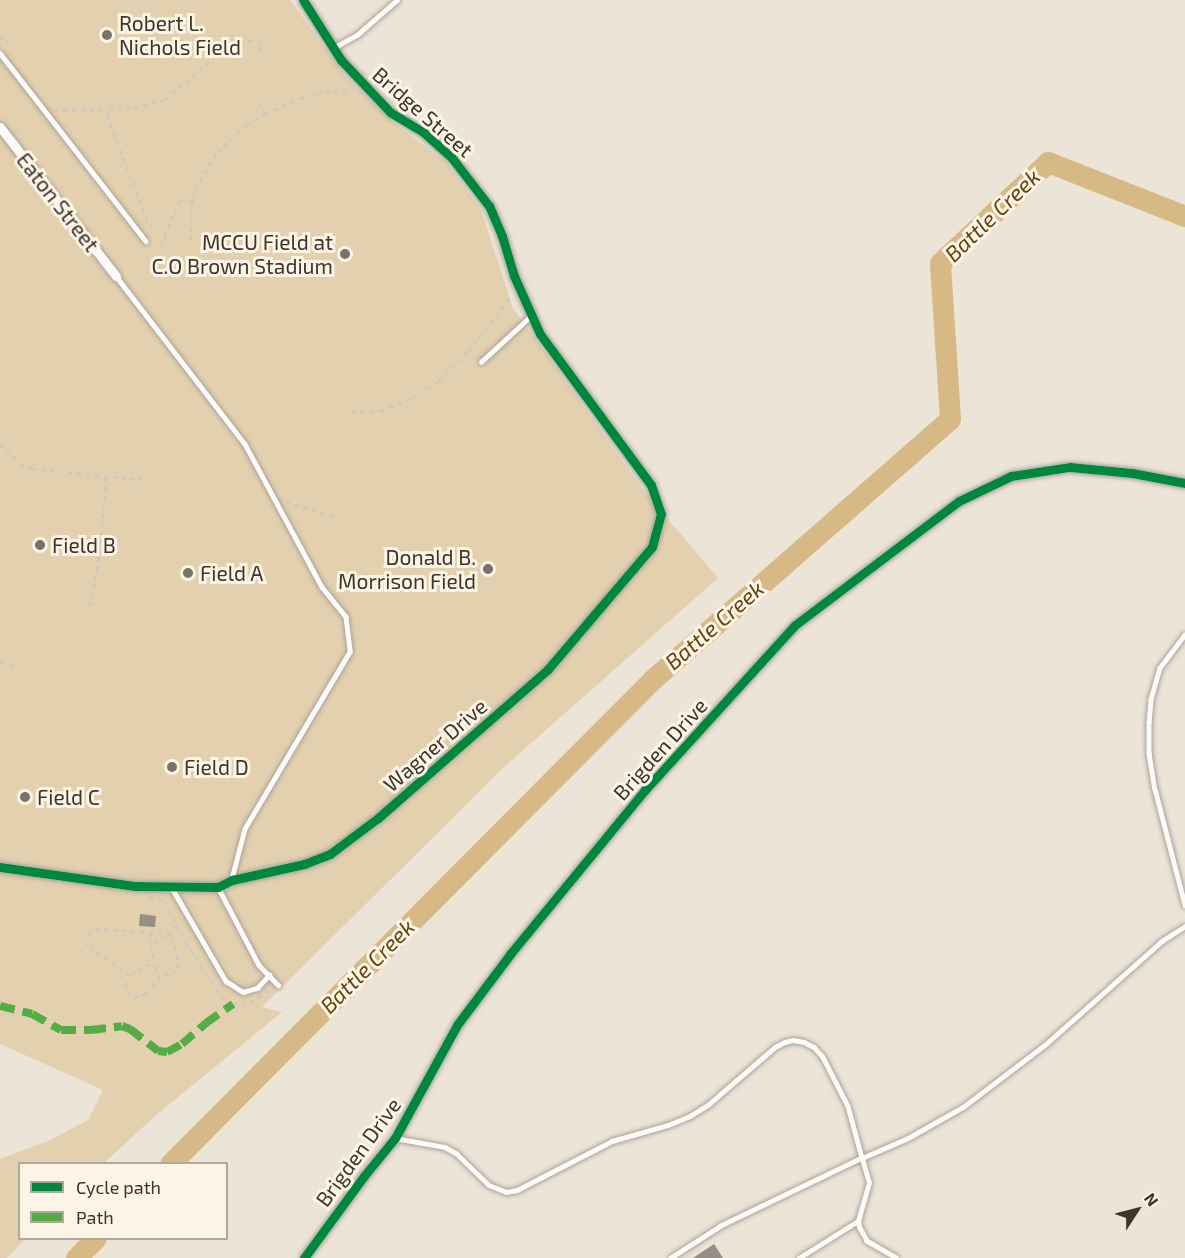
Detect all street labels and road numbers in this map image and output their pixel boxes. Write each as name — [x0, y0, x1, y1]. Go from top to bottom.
street label: Bridge Street — [368, 62, 478, 162]
street label: Eaton Street — [12, 148, 104, 256]
street label: Wagner Drive — [378, 693, 492, 797]
street label: Brigden Drive — [608, 693, 712, 805]
street label: Brigden Drive — [310, 1093, 406, 1211]

